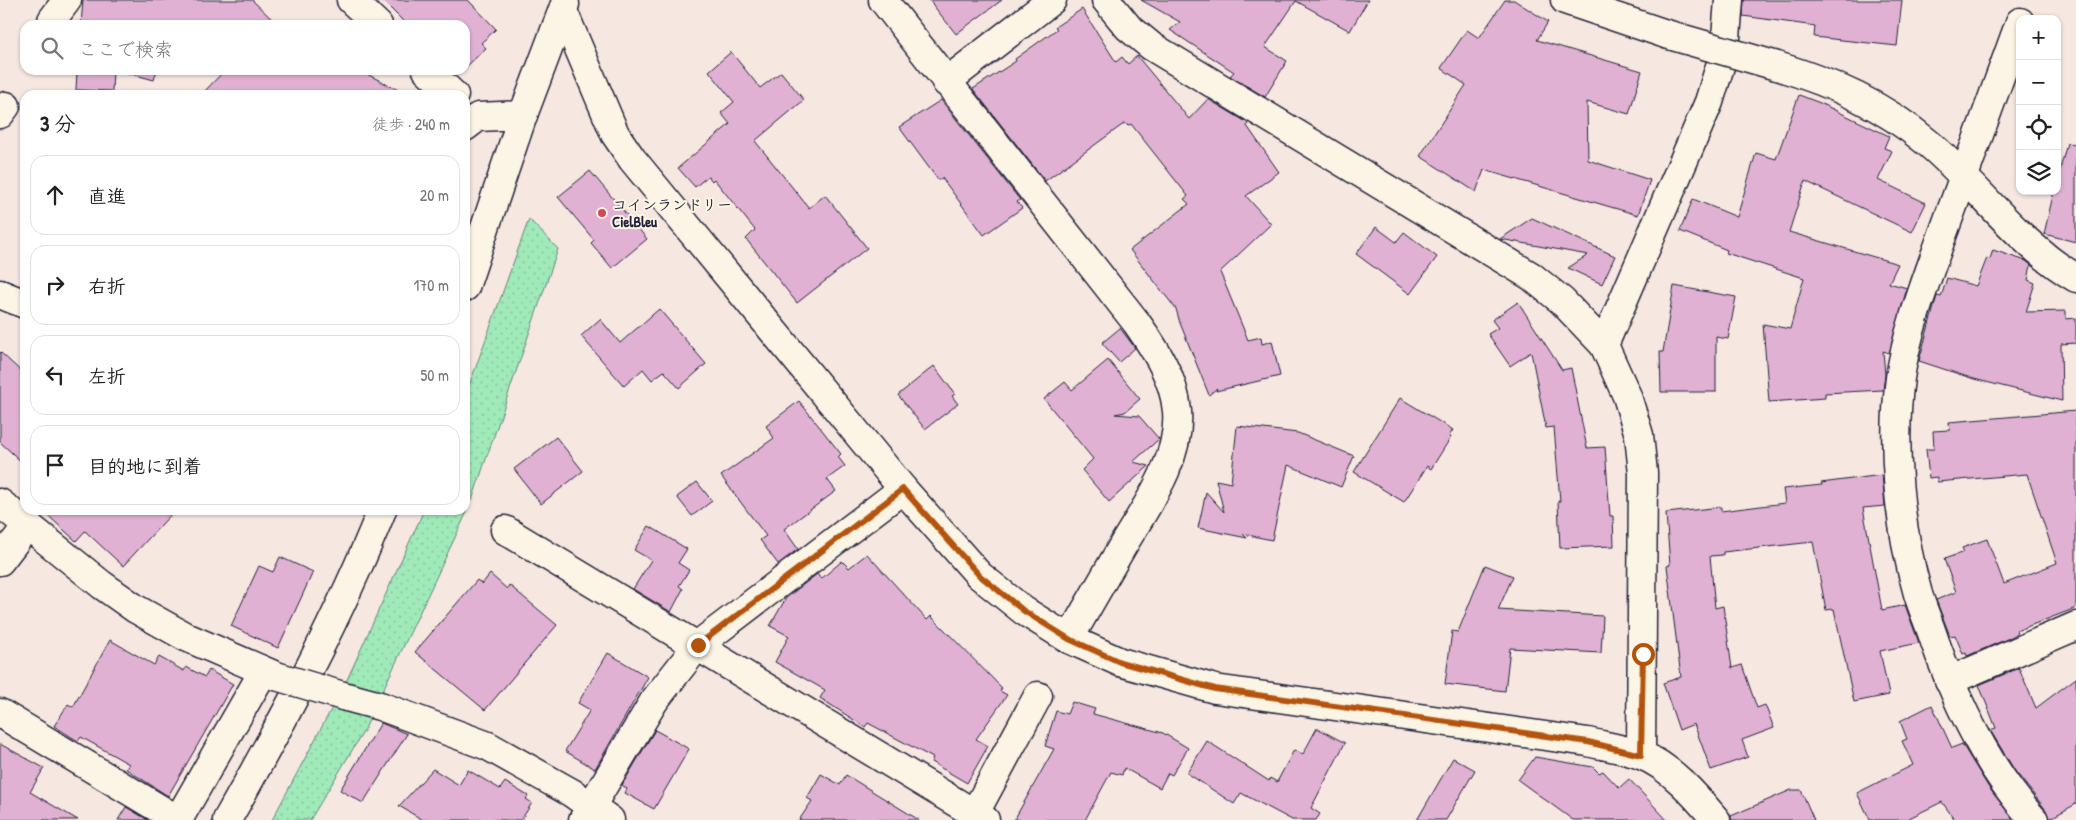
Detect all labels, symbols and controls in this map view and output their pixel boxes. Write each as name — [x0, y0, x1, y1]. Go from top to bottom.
map controls — [2016, 15, 2061, 195]
button: + — [2016, 15, 2061, 60]
search box — [20, 20, 470, 75]
icon: search — [38, 34, 66, 62]
text: ここで検索 — [78, 36, 173, 62]
button: − — [2016, 60, 2061, 105]
button: locate — [2016, 105, 2061, 150]
text: 3 分 — [40, 109, 75, 138]
text: 徒歩 · 240 m — [372, 113, 450, 135]
button: layers — [2016, 150, 2061, 195]
icon: ahead — [41, 181, 69, 209]
text: 直進 — [88, 183, 126, 209]
text: 20 m — [420, 184, 449, 206]
place label: コインランドリー CielBleu — [612, 194, 732, 232]
marker: コインランドリー CielBleu — [596, 207, 608, 219]
icon: right — [41, 271, 69, 299]
text: 右折 — [88, 273, 126, 299]
text: 170 m — [414, 274, 449, 296]
icon: left — [41, 361, 69, 389]
text: 左折 — [88, 363, 126, 389]
text: 50 m — [421, 364, 449, 386]
icon: arrive — [41, 451, 69, 479]
text: 目的地に到着 — [88, 453, 202, 479]
route end — [687, 634, 710, 657]
route start — [1632, 643, 1655, 666]

